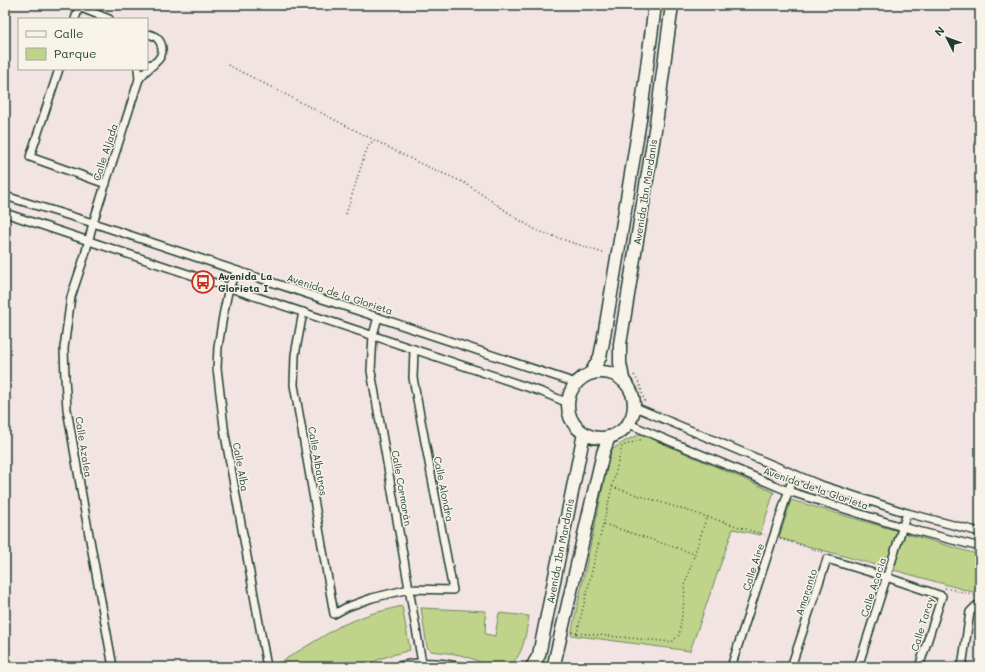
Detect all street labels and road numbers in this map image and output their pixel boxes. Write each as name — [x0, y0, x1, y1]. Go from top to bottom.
street label: Calle Aljada — [89, 122, 121, 182]
street label: Avenida Ibn Mardanis — [630, 138, 660, 246]
street label: Avenida de la Glorieta — [285, 270, 395, 318]
street label: Calle Azalea — [72, 416, 96, 478]
street label: Calle Albatros — [305, 425, 331, 497]
street label: Calle Alba — [230, 441, 252, 493]
street label: Calle Cormorán — [388, 449, 416, 527]
street label: Calle Alondra — [431, 455, 457, 523]
street label: Avenida de la Glorieta — [762, 463, 870, 513]
street label: Avenida Ibn Mardanis — [543, 497, 577, 605]
street label: Calle Aire — [739, 542, 767, 592]
street label: Calle Acacia — [857, 555, 889, 619]
street label: Amaranto — [792, 567, 820, 617]
street label: Calle Taray — [907, 595, 937, 653]

